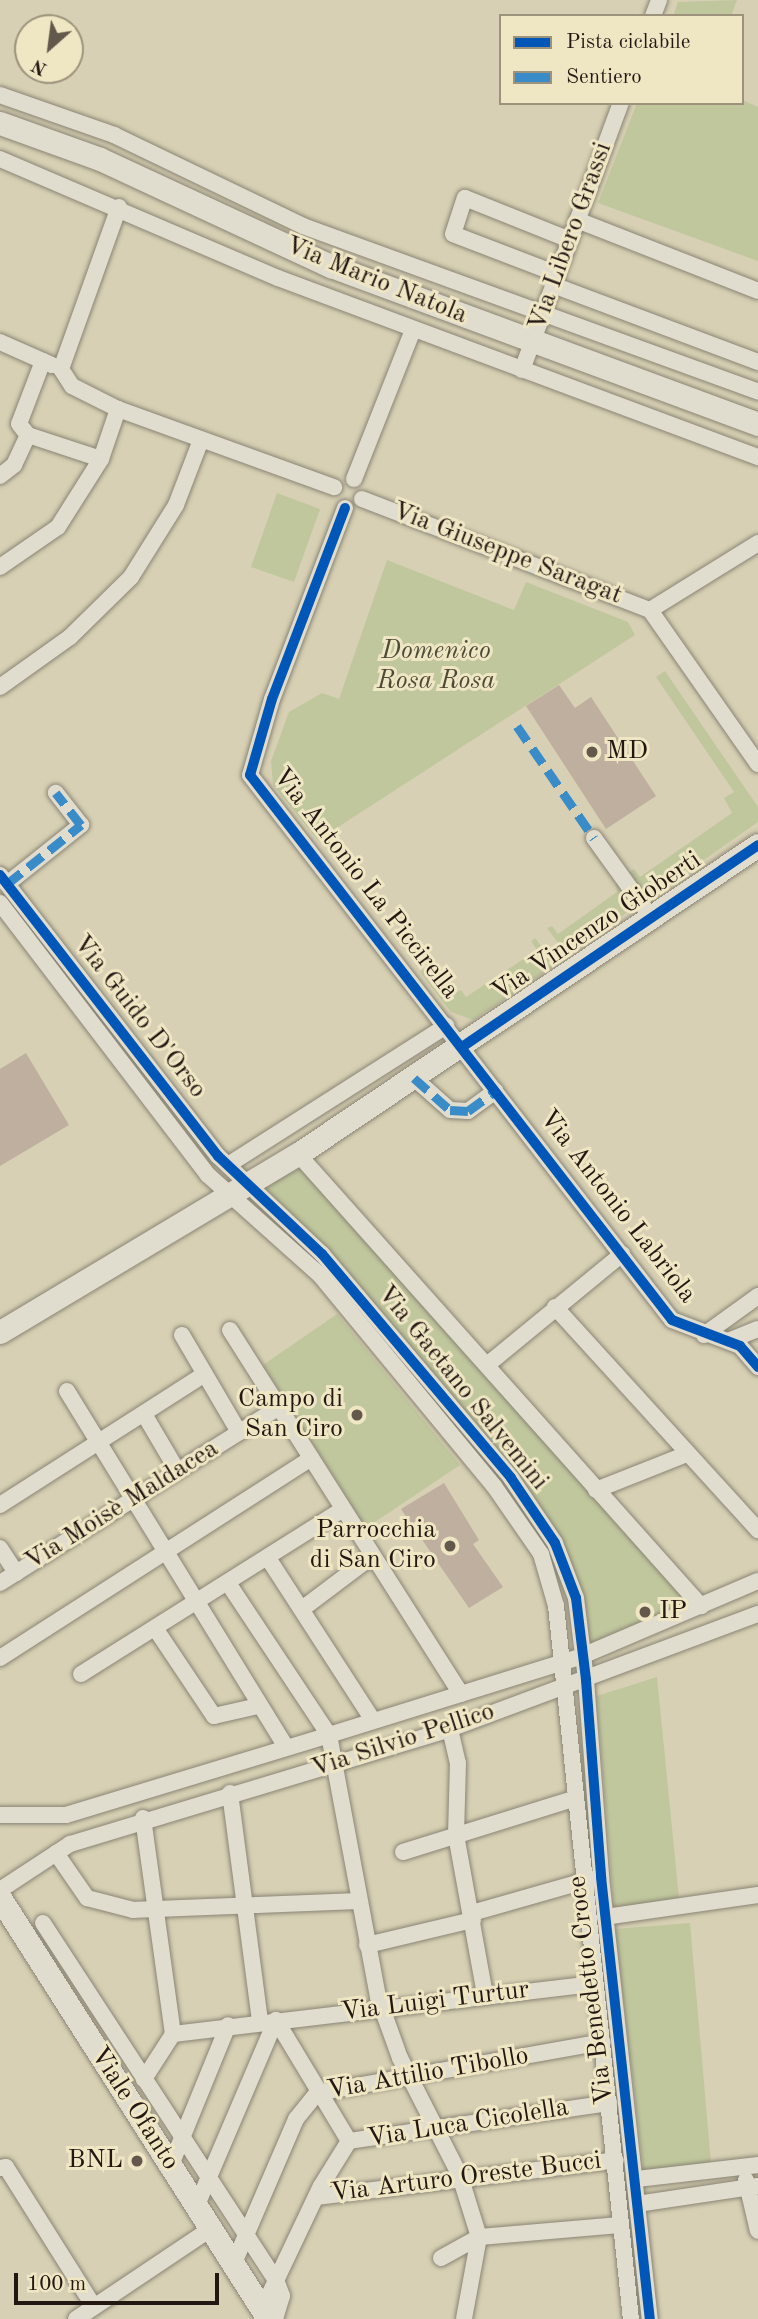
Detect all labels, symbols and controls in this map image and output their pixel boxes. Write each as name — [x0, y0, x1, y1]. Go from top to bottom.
north arrow — [14, 14, 84, 84]
legend — [499, 14, 744, 105]
text: Pista ciclabile — [566, 32, 690, 53]
text: N — [29, 54, 51, 78]
text: Sentiero — [566, 67, 642, 88]
street label: Via Libero Grassi — [522, 138, 620, 336]
street label: Via Mario Natola — [281, 230, 471, 332]
street label: Via Giuseppe Saragat — [388, 496, 626, 612]
park label: Domenico Rosa Rosa — [377, 636, 495, 698]
place label: MD — [606, 736, 648, 768]
marker: MD — [584, 744, 600, 760]
street label: Via Antonio La Piccirella — [265, 762, 465, 1006]
street label: Via Vincenzo Gioberti — [486, 845, 708, 1009]
street label: Via Guido D'Orso — [65, 929, 213, 1105]
street label: Via Antonio Labriola — [532, 1104, 702, 1310]
street label: Via Gaetano Salvemini — [370, 1279, 554, 1497]
place label: Campo di San Ciro — [238, 1384, 343, 1446]
marker: Campo di San Ciro — [349, 1407, 365, 1423]
street label: Via Moisè Maldacea — [19, 1434, 225, 1578]
place label: Parrocchia di San Ciro — [310, 1515, 436, 1576]
marker: Parrocchia di San Ciro — [442, 1538, 458, 1554]
place label: IP — [659, 1596, 687, 1628]
marker: IP — [637, 1604, 653, 1620]
street label: Via Silvio Pellico — [307, 1697, 499, 1785]
street label: Via Benedetto Croce — [562, 1874, 622, 2106]
street label: Via Luigi Turtur — [339, 1975, 531, 2029]
street label: Viale Ofanto — [83, 2041, 185, 2177]
street label: Via Attilio Tibollo — [325, 2041, 531, 2107]
street label: Via Luca Cicolella — [365, 2093, 571, 2155]
place label: BNL — [68, 2145, 123, 2177]
street label: Via Arturo Oreste Bucci — [329, 2146, 603, 2210]
marker: BNL — [129, 2153, 145, 2169]
scale bar — [18, 2260, 222, 2304]
text: 100 m — [27, 2274, 86, 2295]

